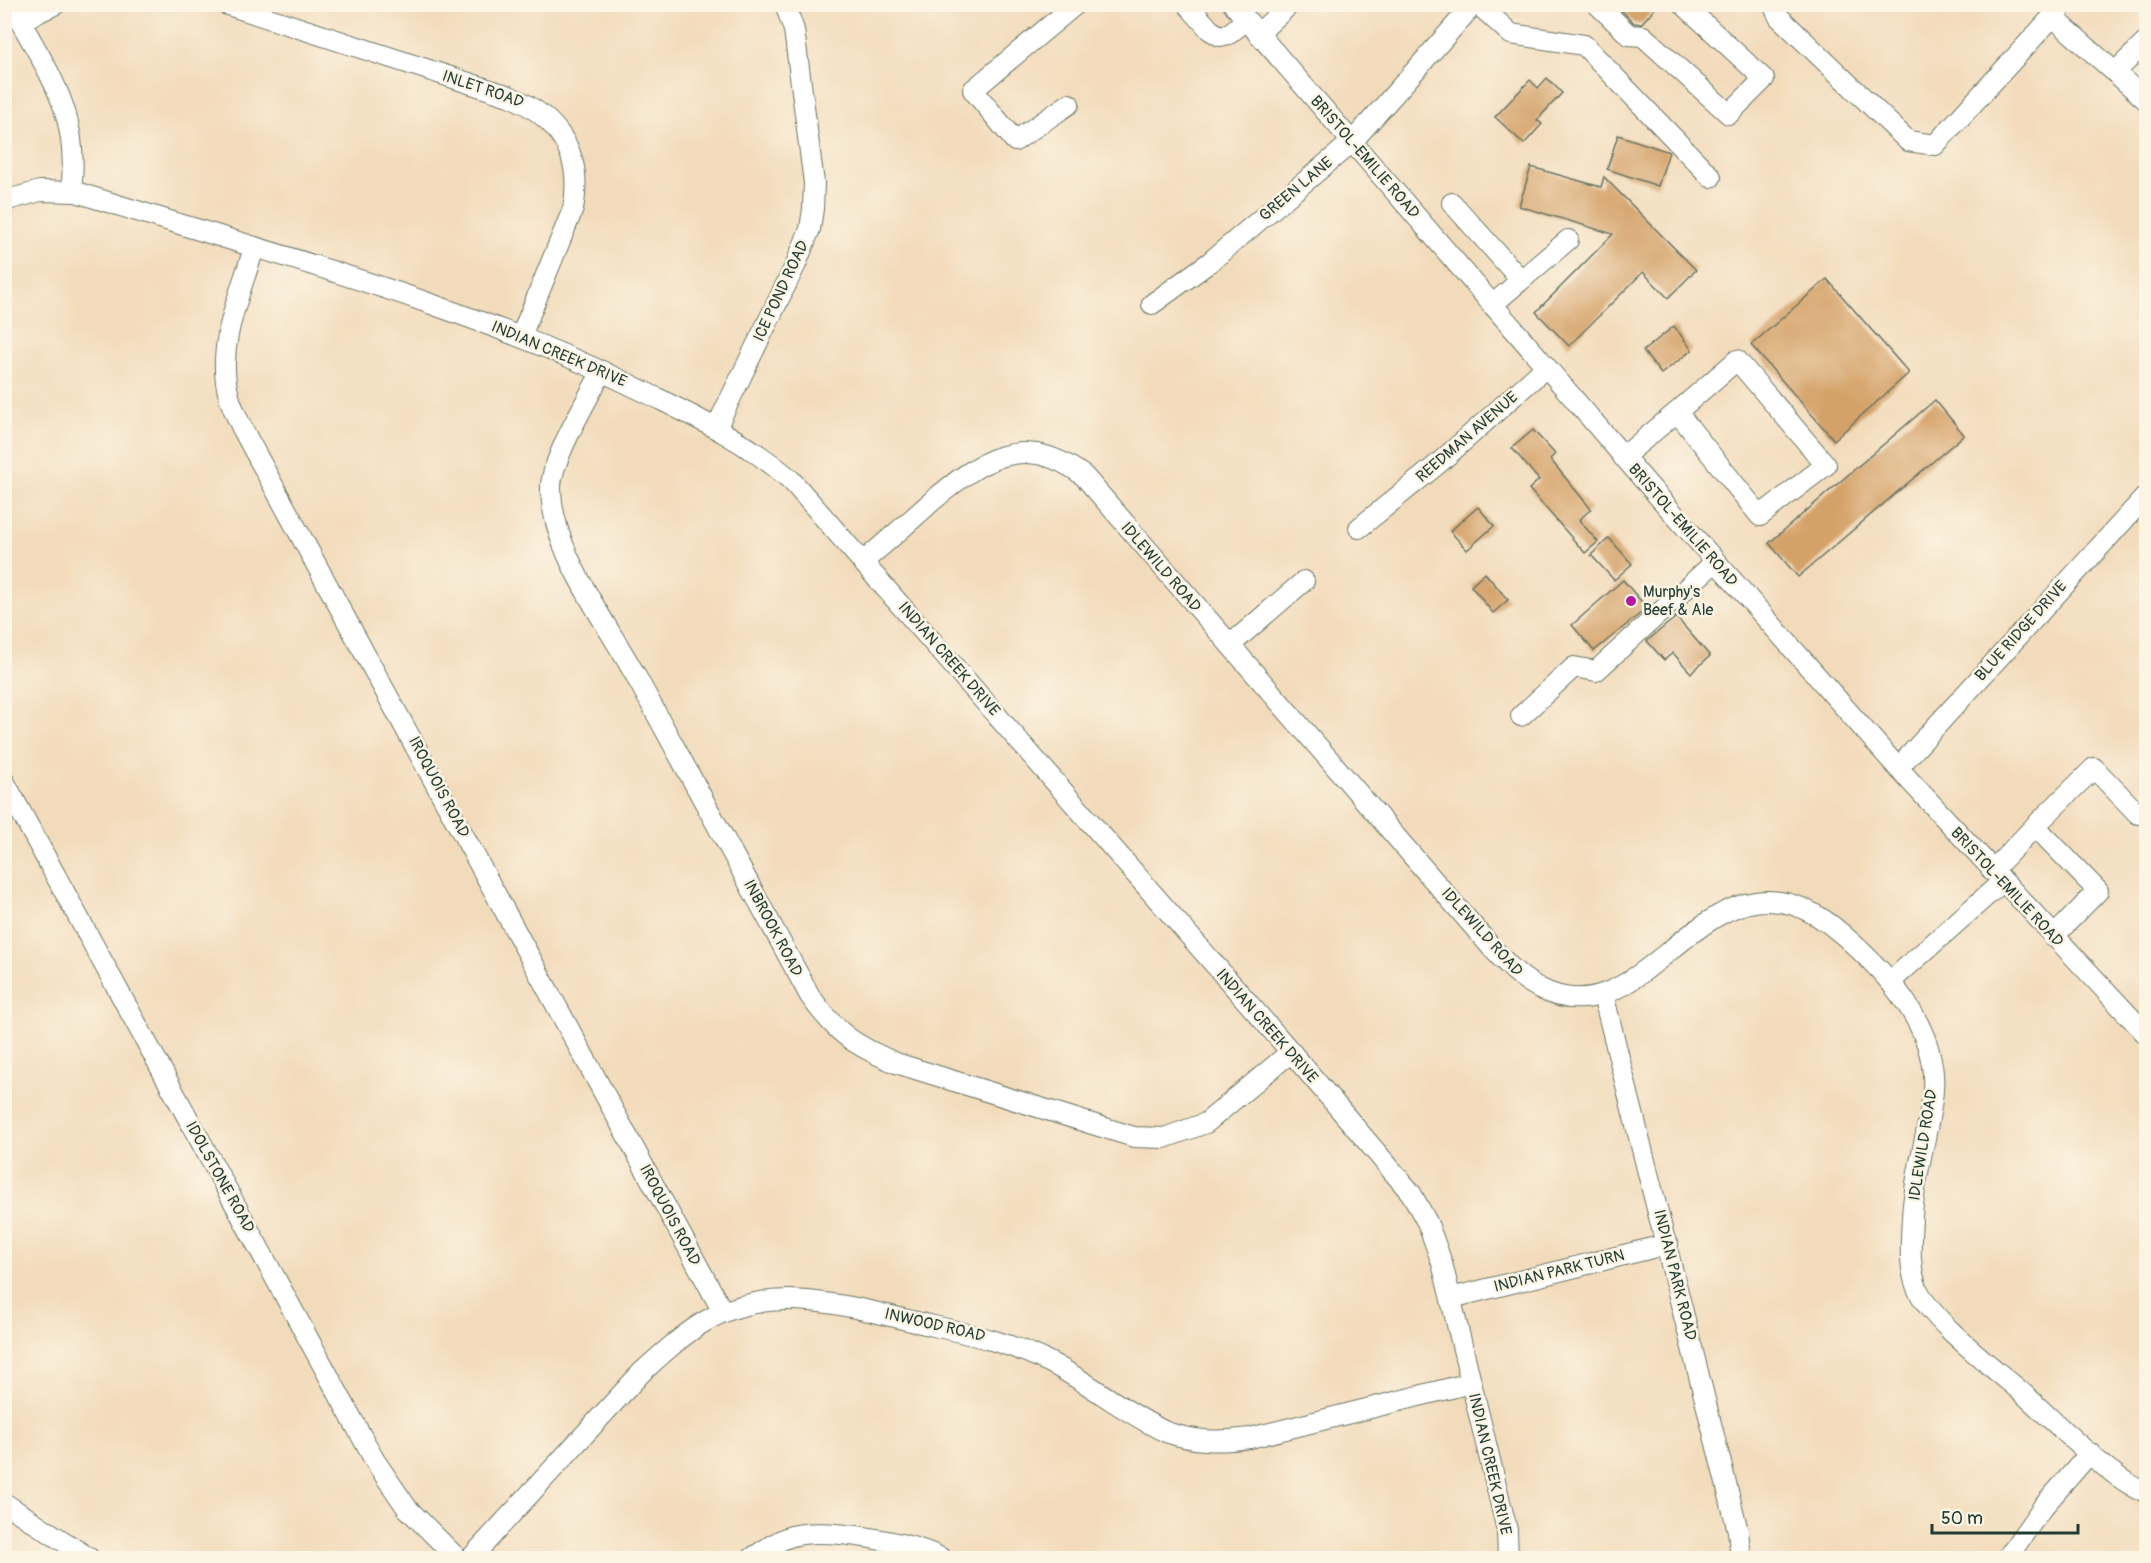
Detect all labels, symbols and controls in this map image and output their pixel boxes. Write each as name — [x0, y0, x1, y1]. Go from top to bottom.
street label: INLET ROAD — [440, 66, 526, 112]
street label: BRISTOL-EMILIE ROAD — [1306, 91, 1424, 223]
street label: GREEN LANE — [1255, 153, 1337, 225]
street label: ICE POND ROAD — [749, 237, 813, 345]
street label: INDIAN CREEK DRIVE — [488, 316, 630, 392]
street label: REEDMAN AVENUE — [1412, 387, 1522, 487]
street label: BRISTOL-EMILIE ROAD — [1624, 459, 1742, 591]
street label: IDLEWILD ROAD — [1117, 518, 1205, 616]
street label: BLUE RIDGE DRIVE — [1971, 577, 2071, 685]
place label: Murphy's Beef & Ale — [1643, 582, 1713, 620]
marker: Murphy's Beef & Ale — [1624, 594, 1638, 608]
street label: INDIAN CREEK DRIVE — [894, 598, 1004, 720]
street label: IROQUOIS ROAD — [404, 733, 474, 841]
street label: BRISTOL-EMILIE ROAD — [1946, 823, 2068, 951]
street label: INBROOK ROAD — [739, 876, 807, 980]
street label: IDLEWILD ROAD — [1437, 884, 1527, 980]
street label: INDIAN CREEK DRIVE — [1212, 965, 1322, 1087]
street label: IDLEWILD ROAD — [1904, 1088, 1942, 1202]
street label: IDOLSTONE ROAD — [181, 1118, 259, 1236]
street label: IROQUOIS ROAD — [635, 1161, 705, 1269]
street label: INDIAN PARK ROAD — [1649, 1207, 1701, 1343]
street label: INDIAN PARK TURN — [1492, 1245, 1626, 1297]
street label: INWOOD ROAD — [883, 1304, 987, 1346]
street label: INDIAN CREEK DRIVE — [1464, 1391, 1516, 1537]
scale bar — [1932, 1497, 2078, 1535]
text: 50 m — [1941, 1507, 1983, 1530]

